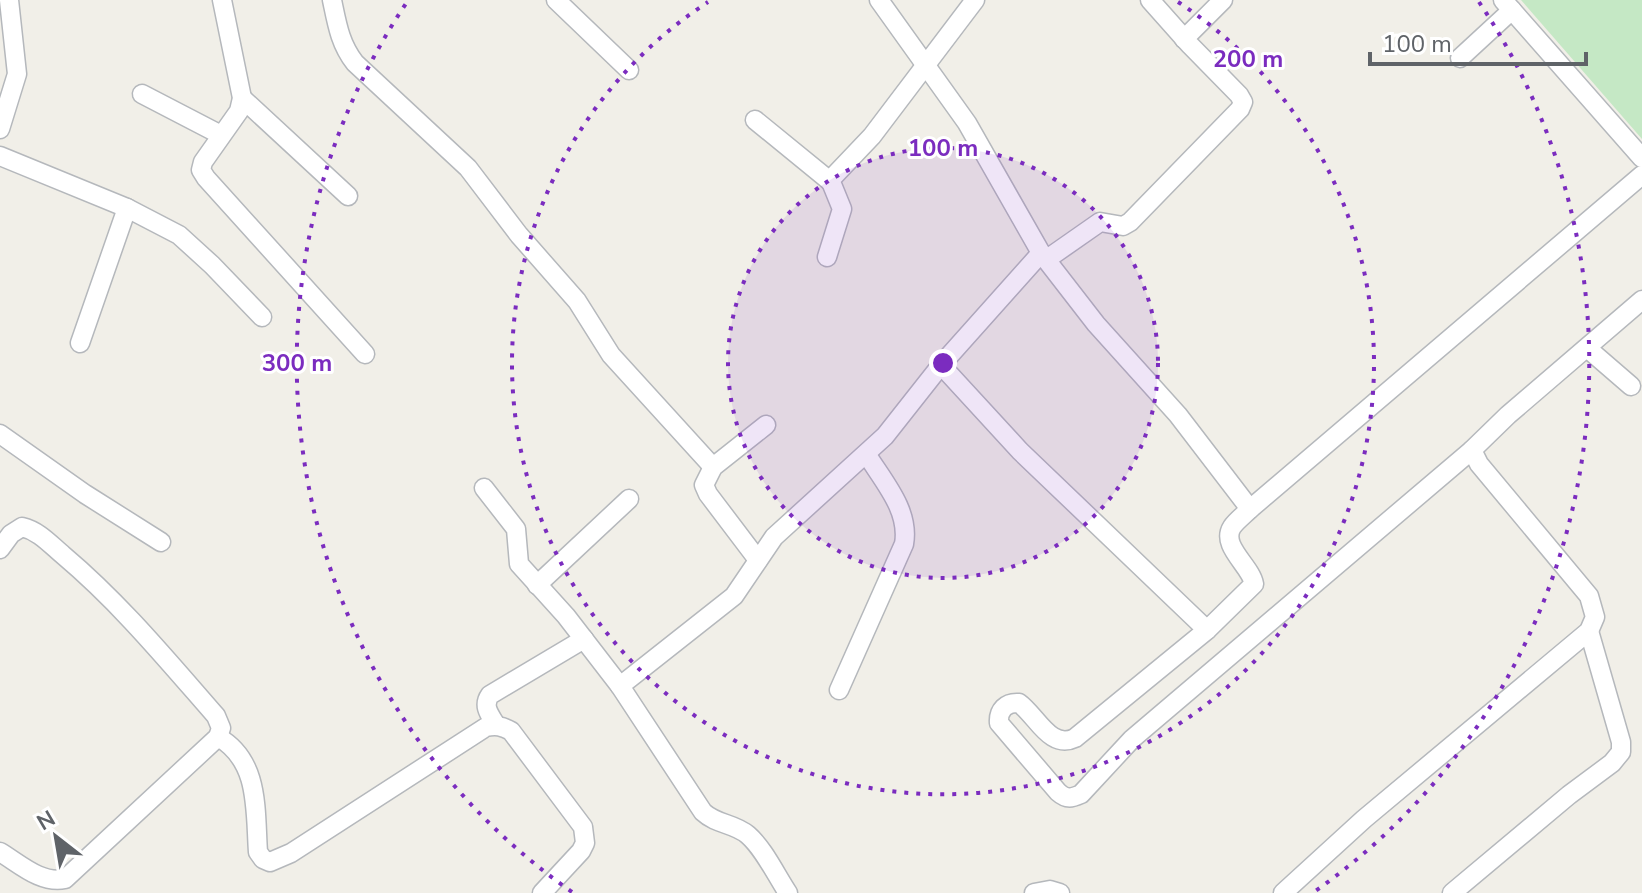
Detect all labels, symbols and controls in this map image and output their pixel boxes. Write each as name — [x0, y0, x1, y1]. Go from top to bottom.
scale bar — [1370, 16, 1586, 66]
text: 100 m — [1382, 28, 1452, 60]
text: 200 m — [1213, 43, 1283, 75]
text: 100 m — [908, 132, 978, 164]
text: 300 m — [262, 347, 332, 379]
centre of rings — [929, 349, 957, 377]
north arrow — [16, 797, 96, 877]
text: N — [31, 804, 61, 838]

